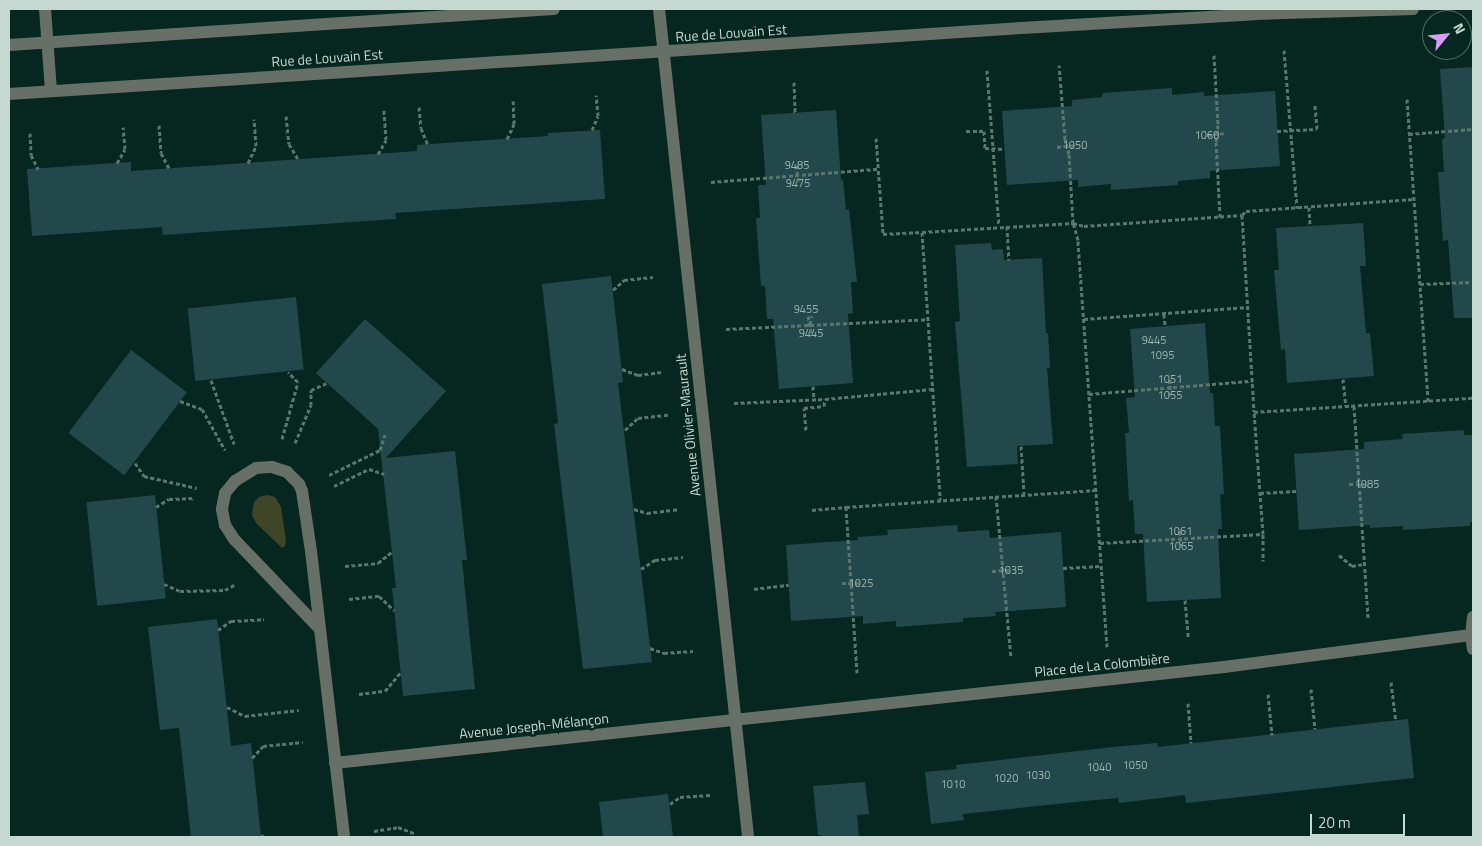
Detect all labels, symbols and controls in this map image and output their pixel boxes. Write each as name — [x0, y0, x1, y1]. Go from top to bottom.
north arrow — [1422, 10, 1472, 60]
text: N — [1448, 19, 1471, 37]
street label: Rue de Louvain Est — [675, 21, 787, 45]
street label: Rue de Louvain Est — [271, 46, 383, 70]
house number: 1060 — [1195, 128, 1219, 142]
house number: 1050 — [1063, 138, 1087, 152]
house number: 9485 — [785, 158, 809, 172]
house number: 9475 — [786, 176, 810, 190]
house number: 9455 — [794, 302, 818, 316]
house number: 9445 — [799, 326, 823, 340]
house number: 9445 — [1142, 333, 1166, 347]
house number: 1095 — [1150, 348, 1174, 362]
street label: Avenue Olivier-Maurault — [672, 353, 704, 497]
house number: 1051 — [1158, 372, 1182, 386]
house number: 1055 — [1158, 388, 1182, 402]
house number: 1085 — [1355, 477, 1379, 491]
house number: 1061 — [1168, 524, 1192, 538]
house number: 1065 — [1169, 539, 1193, 553]
house number: 1035 — [999, 563, 1023, 577]
house number: 1025 — [849, 576, 873, 590]
street label: Place de La Colombière — [1034, 650, 1170, 680]
street label: Avenue Joseph-Mélançon — [458, 710, 610, 742]
house number: 1050 — [1123, 758, 1147, 772]
house number: 1040 — [1087, 760, 1111, 774]
house number: 1030 — [1026, 768, 1050, 782]
house number: 1020 — [994, 771, 1018, 785]
house number: 1010 — [941, 777, 965, 791]
scale bar — [1312, 804, 1407, 836]
text: 20 m — [1318, 811, 1351, 834]

